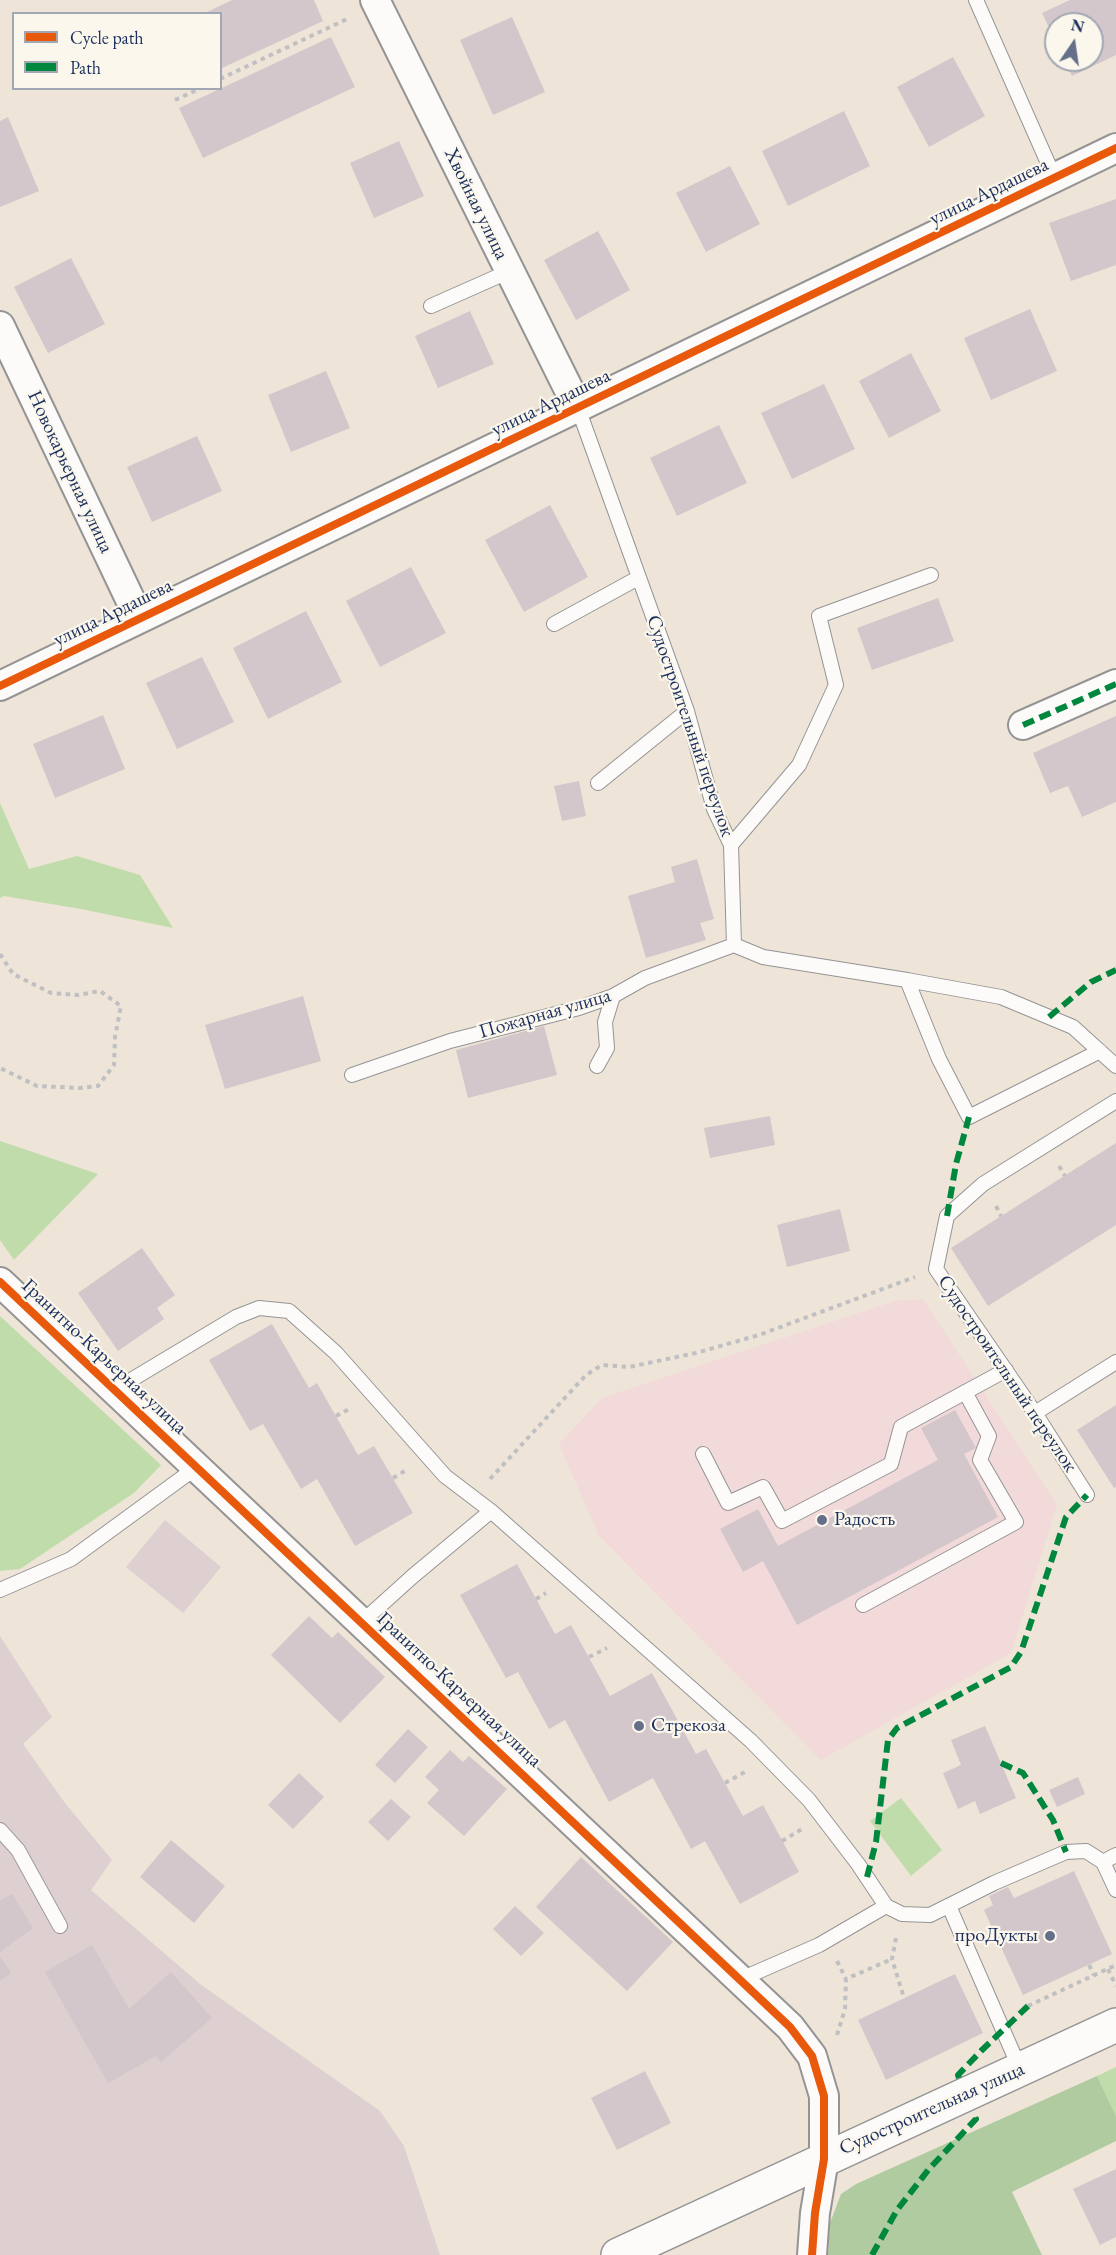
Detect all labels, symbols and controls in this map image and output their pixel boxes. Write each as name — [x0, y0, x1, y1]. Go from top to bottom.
legend — [12, 12, 222, 90]
north arrow — [1044, 12, 1104, 72]
text: N — [1069, 14, 1086, 38]
text: Cycle path — [70, 26, 144, 49]
text: Path — [70, 56, 101, 79]
street label: Хвойная улица — [439, 144, 513, 264]
street label: улица Ардашева — [925, 153, 1053, 231]
street label: улица Ардашева — [487, 364, 615, 442]
street label: Новокарьерная улица — [22, 387, 118, 557]
street label: улица Ардашева — [49, 574, 177, 652]
street label: Судостроительный переулок — [641, 612, 739, 840]
street label: Пожарная улица — [476, 984, 614, 1044]
street label: Судостроительный переулок — [932, 1271, 1082, 1477]
street label: Гранитно-Карьерная улица — [16, 1274, 192, 1440]
place label: Радость — [834, 1508, 895, 1532]
marker: Радость — [815, 1513, 829, 1527]
street label: Гранитно-Карьерная улица — [371, 1607, 547, 1773]
place label: Стрекоза — [651, 1714, 726, 1738]
marker: Стрекоза — [632, 1719, 646, 1733]
place label: проДукты — [955, 1924, 1038, 1948]
marker: проДукты — [1043, 1929, 1057, 1943]
street label: Судостроительная улица — [836, 2057, 1028, 2161]

